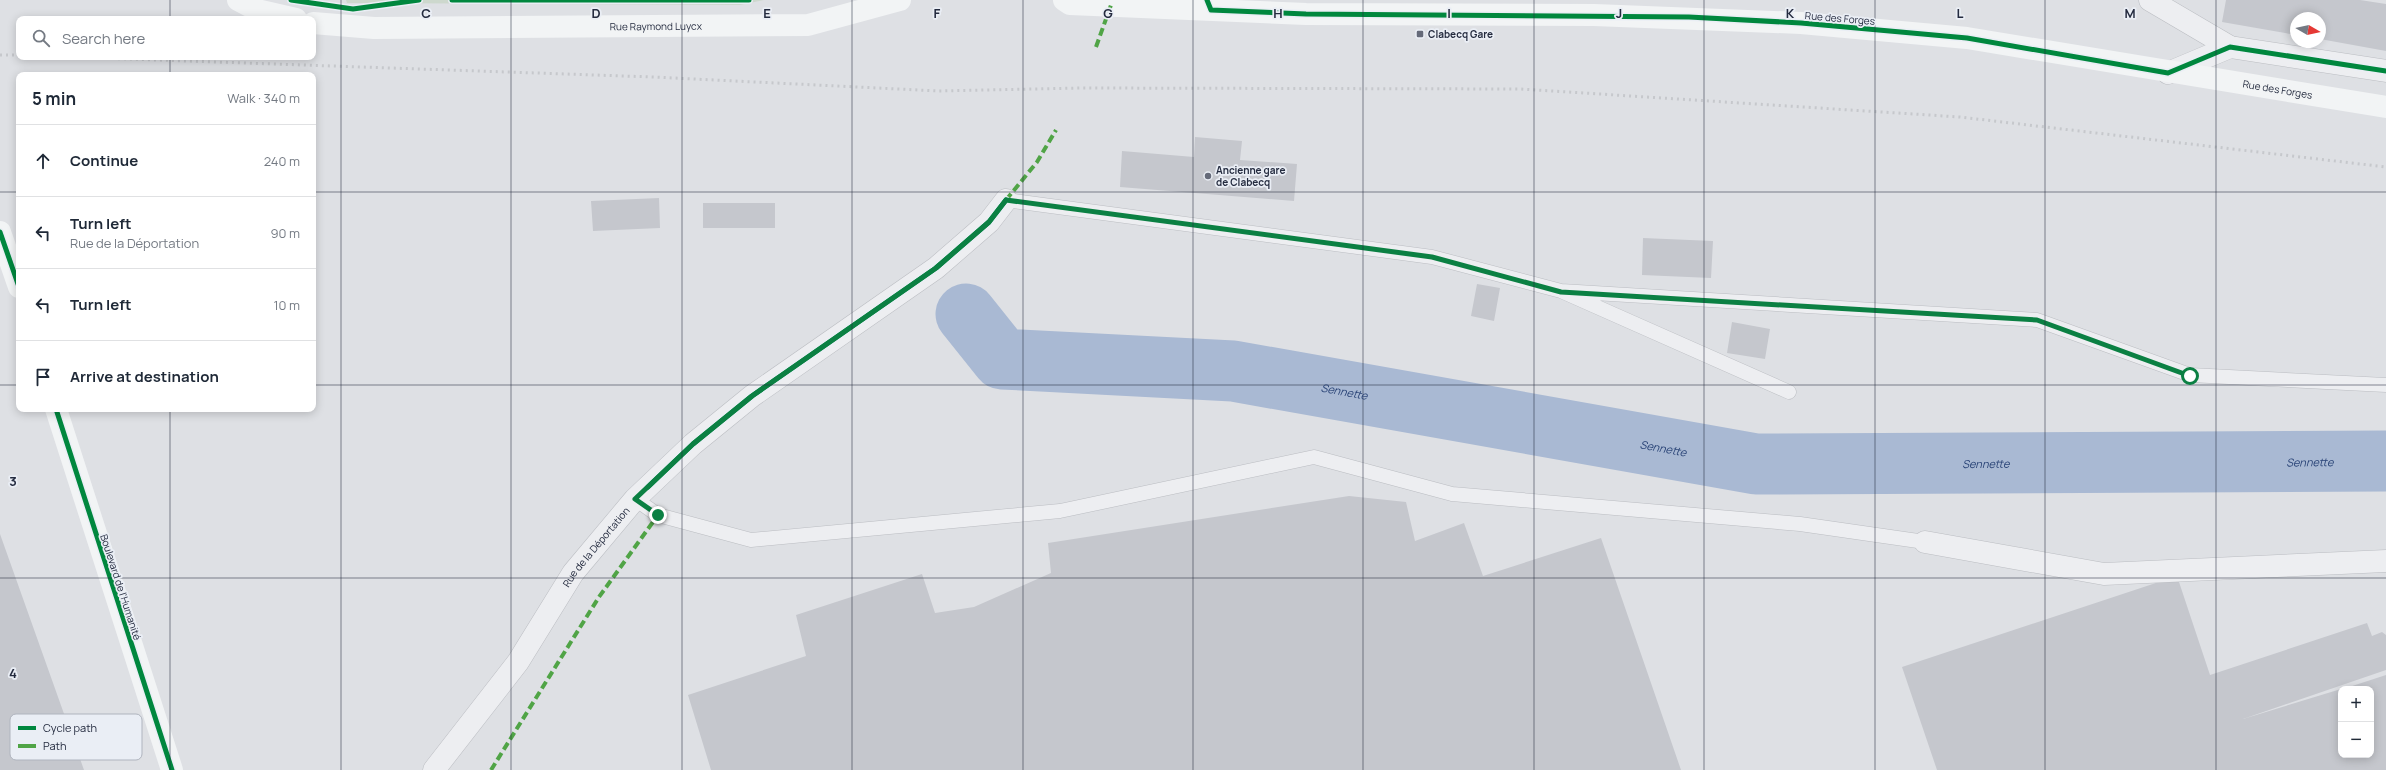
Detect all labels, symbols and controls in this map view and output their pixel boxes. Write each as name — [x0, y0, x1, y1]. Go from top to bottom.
text: C — [421, 4, 431, 22]
text: D — [591, 4, 601, 22]
text: E — [763, 4, 771, 22]
text: F — [934, 4, 941, 22]
text: G — [1103, 4, 1113, 22]
text: H — [1273, 4, 1283, 22]
text: I — [1447, 4, 1451, 22]
text: J — [1616, 4, 1622, 22]
text: K — [1786, 4, 1795, 22]
text: L — [1957, 4, 1964, 22]
text: M — [2124, 4, 2136, 22]
street label: Rue des Forges — [1804, 8, 1876, 28]
north arrow — [2290, 12, 2326, 48]
search box — [16, 16, 316, 60]
street label: Rue Raymond Luycx — [610, 19, 703, 33]
icon: search — [30, 27, 52, 49]
place label: Clabecq Gare — [1428, 27, 1493, 41]
text: Search here — [62, 28, 145, 49]
marker: Clabecq Gare — [1415, 29, 1425, 39]
street label: Rue des Forges — [2242, 77, 2313, 102]
text: 5 min — [32, 87, 76, 110]
text: Walk · 340 m — [227, 89, 300, 107]
icon: ahead — [32, 150, 54, 172]
text: Continue — [70, 150, 138, 171]
text: 240 m — [264, 152, 300, 170]
place label: Ancienne gare de Clabecq — [1216, 163, 1285, 189]
marker: Ancienne gare de Clabecq — [1203, 171, 1213, 181]
text: Turn left — [70, 213, 132, 234]
icon: left — [32, 222, 54, 244]
text: 90 m — [270, 224, 300, 242]
text: Rue de la Déportation — [70, 234, 199, 252]
icon: left — [32, 294, 54, 316]
text: Turn left — [70, 294, 132, 315]
text: 10 m — [273, 296, 300, 314]
icon: arrive — [32, 366, 54, 388]
text: Arrive at destination — [70, 366, 219, 387]
route start — [2181, 367, 2199, 385]
water label: Sennette — [1320, 379, 1369, 402]
water label: Sennette — [1639, 436, 1688, 459]
water label: Sennette — [2286, 454, 2334, 469]
water label: Sennette — [1962, 455, 2010, 471]
text: 3 — [9, 472, 17, 490]
street label: Rue de la Déportation — [559, 504, 633, 590]
route end — [649, 506, 667, 524]
street label: Boulevard de l'Humanité — [97, 532, 145, 642]
text: 4 — [9, 664, 17, 682]
map controls — [2338, 686, 2374, 758]
button: + — [2338, 686, 2374, 722]
legend — [10, 714, 142, 760]
text: Cycle path — [43, 720, 97, 735]
button: − — [2338, 722, 2374, 758]
text: Path — [43, 738, 66, 753]

